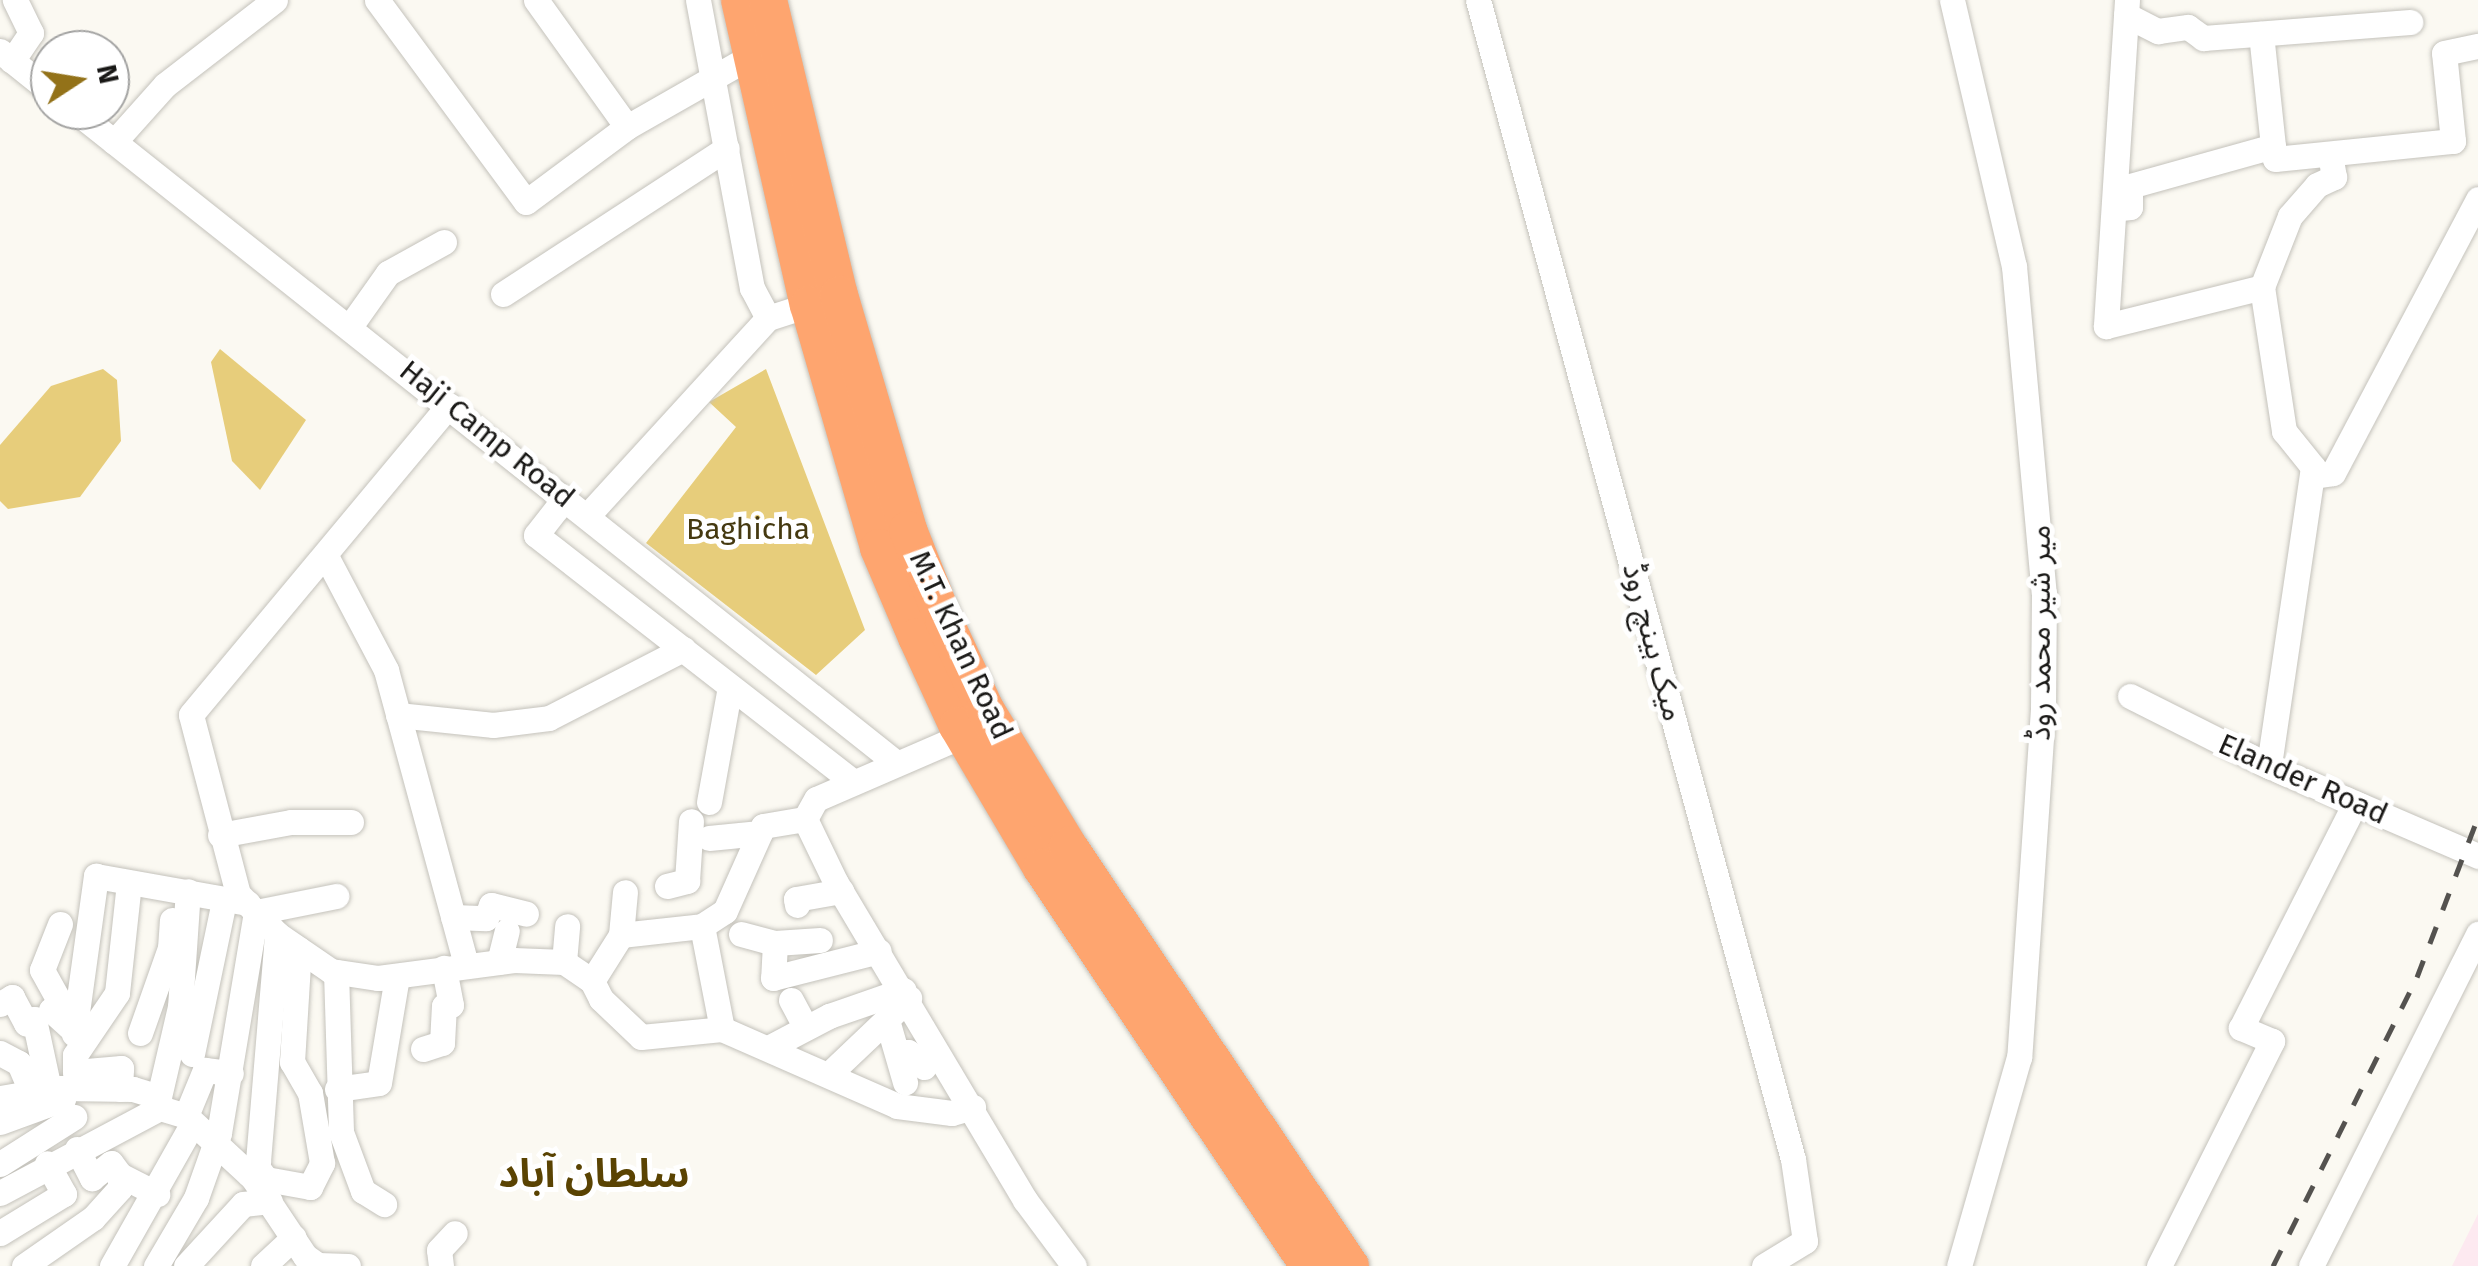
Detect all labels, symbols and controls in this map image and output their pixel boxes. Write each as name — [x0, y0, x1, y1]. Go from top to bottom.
north arrow — [30, 30, 130, 130]
text: N — [90, 62, 126, 87]
street label: Haji Camp Road — [392, 352, 582, 516]
park label: Baghicha — [686, 511, 810, 547]
street label: میر شیر محمد روڈ — [2022, 525, 2058, 741]
street label: M.T. Khan Road — [902, 545, 1020, 745]
street label: میک ہینچ روڈ — [1615, 559, 1691, 725]
street label: Elander Road — [2213, 726, 2393, 832]
district label: سلطان آباد — [499, 1150, 689, 1198]

